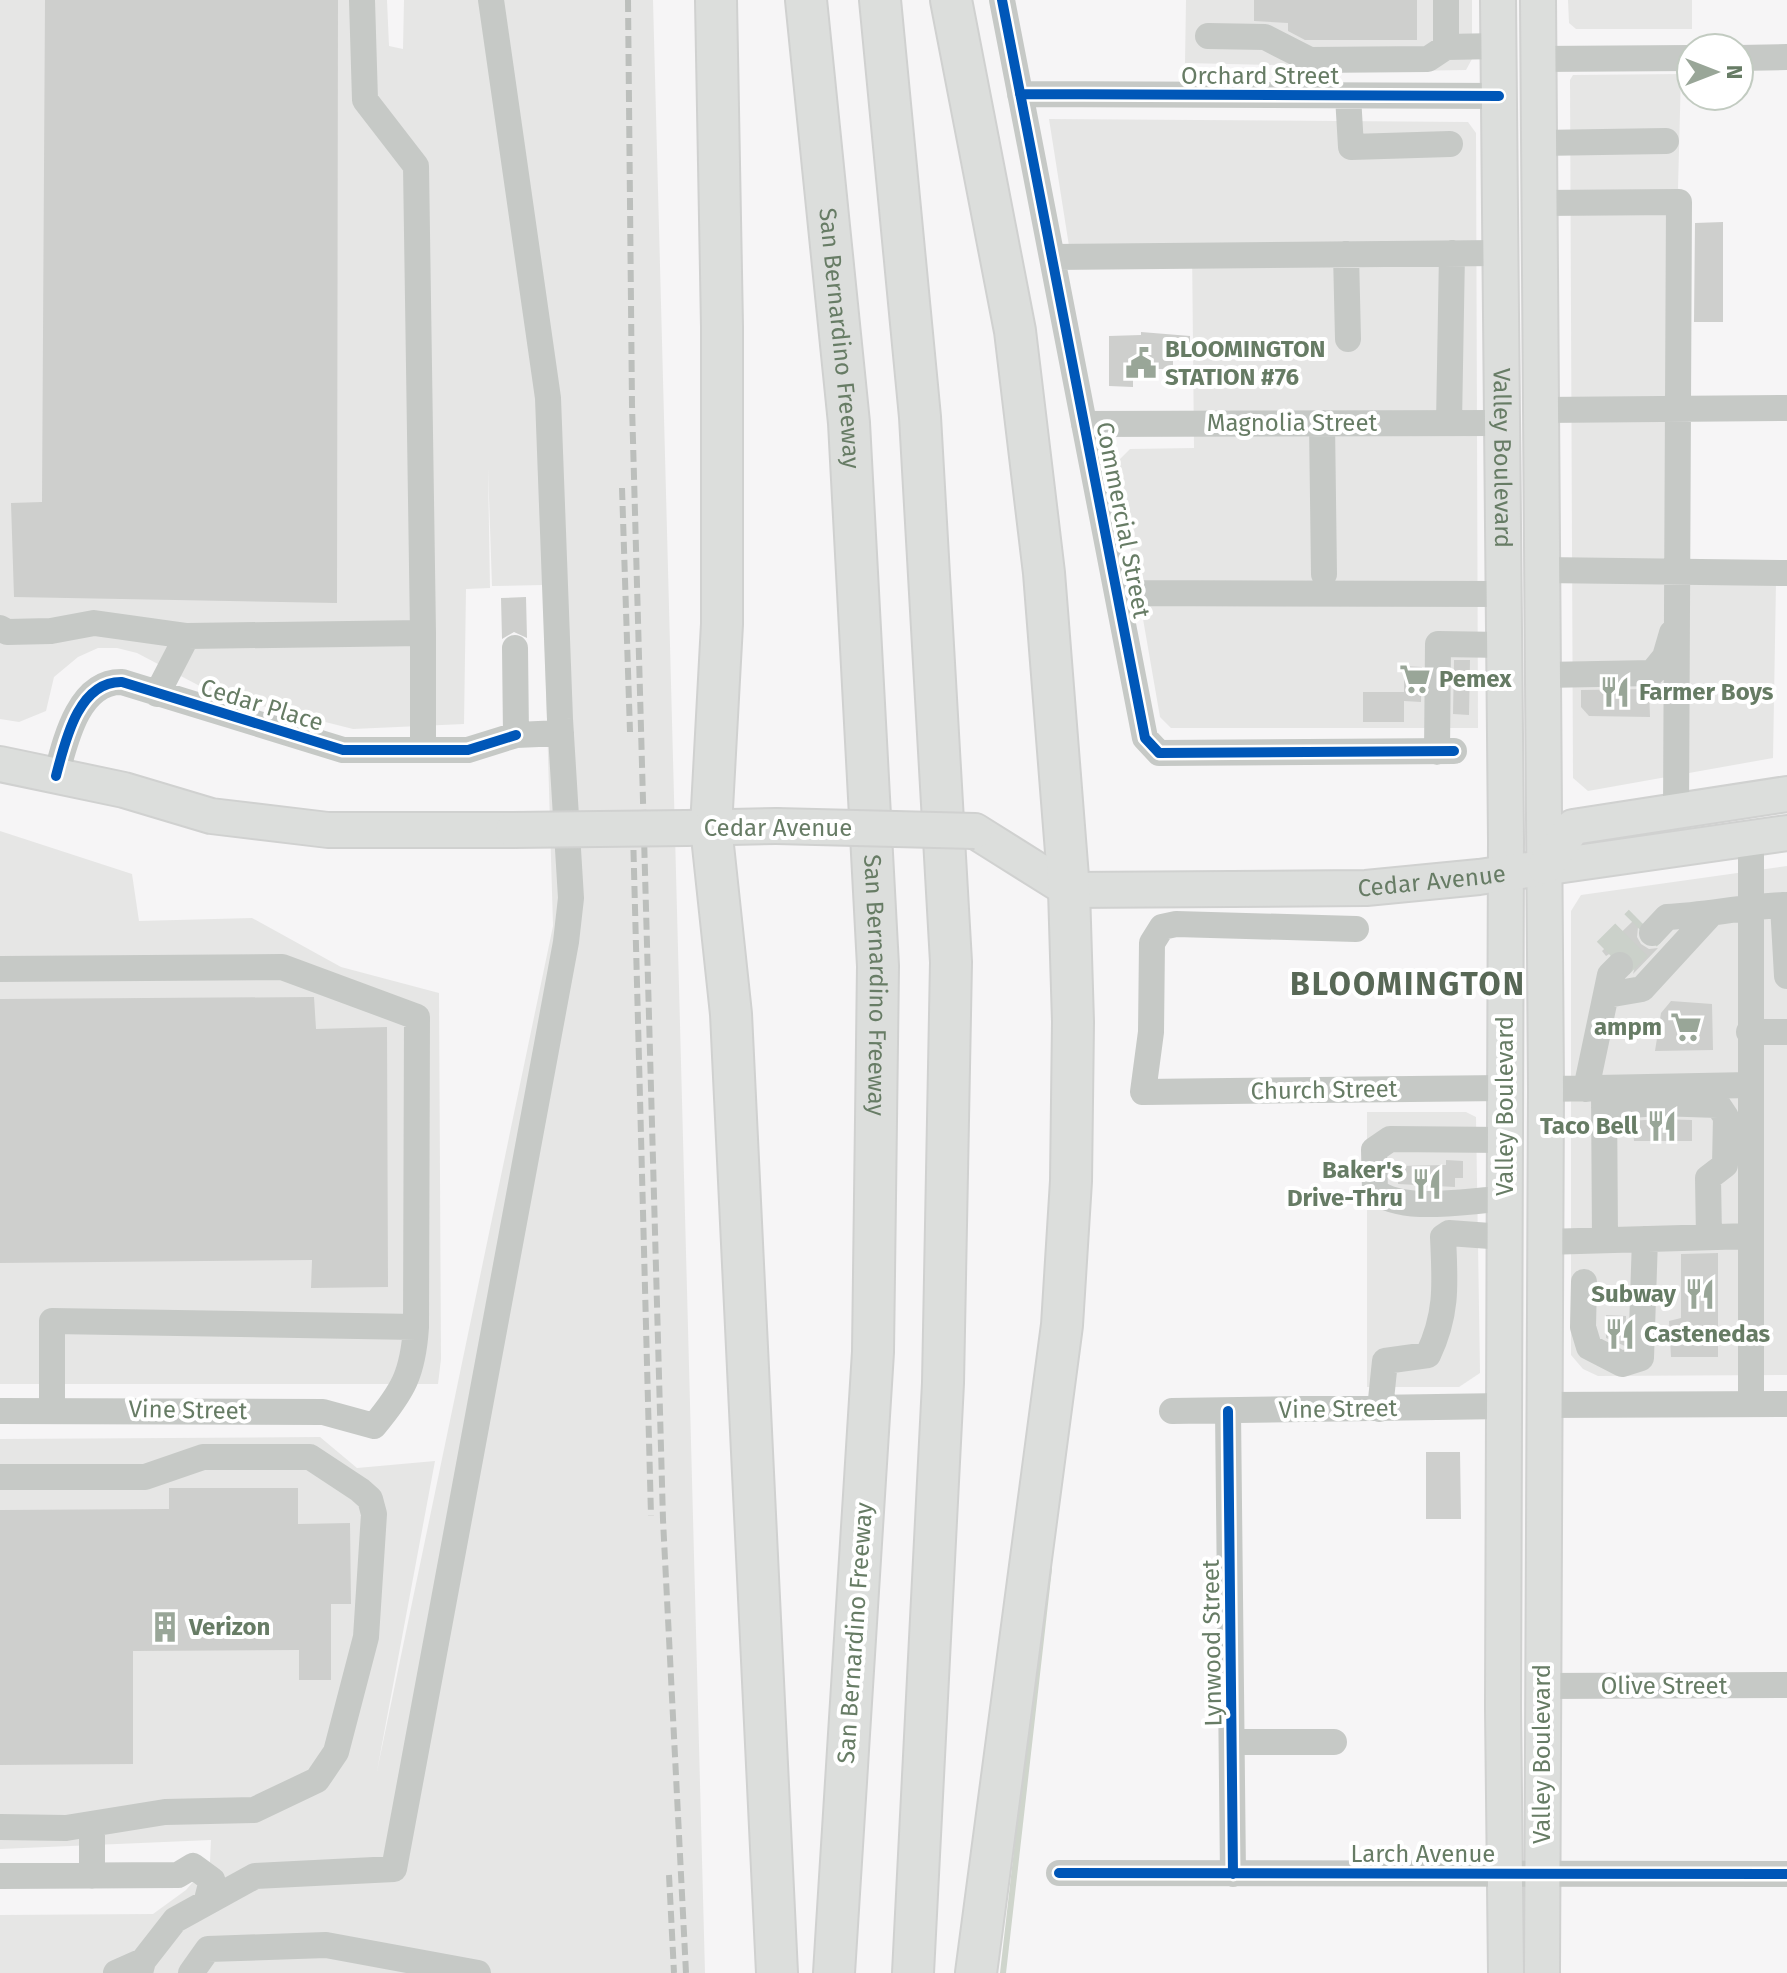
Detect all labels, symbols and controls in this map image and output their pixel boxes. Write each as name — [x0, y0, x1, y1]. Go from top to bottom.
north arrow — [1675, 32, 1755, 112]
street label: Orchard Street — [1181, 62, 1339, 90]
text: N — [1721, 65, 1748, 79]
street label: San Bernardino Freeway — [813, 207, 865, 470]
place label: BLOOMINGTON STATION #76 — [1165, 335, 1325, 391]
public building icon: BLOOMINGTON STATION #76 — [1124, 346, 1158, 380]
street label: Valley Boulevard — [1488, 368, 1517, 548]
street label: Magnolia Street — [1207, 409, 1378, 437]
street label: Commercial Street — [1090, 420, 1156, 621]
supermarket icon: Pemex — [1398, 662, 1432, 696]
place label: Pemex — [1439, 665, 1512, 693]
street label: Cedar Place — [197, 673, 327, 737]
restaurant icon: Farmer Boys — [1598, 675, 1632, 709]
place label: Farmer Boys — [1639, 678, 1774, 706]
street label: Cedar Avenue — [704, 814, 852, 842]
street label: San Bernardino Freeway — [858, 853, 892, 1116]
street label: Cedar Avenue — [1357, 859, 1508, 902]
district label: BLOOMINGTON — [1290, 965, 1526, 1003]
supermarket icon: ampm — [1669, 1010, 1703, 1044]
place label: ampm — [1594, 1013, 1662, 1041]
street label: Valley Boulevard — [1491, 1016, 1519, 1196]
street label: Church Street — [1250, 1075, 1398, 1105]
restaurant icon: Taco Bell — [1645, 1109, 1679, 1143]
place label: Taco Bell — [1540, 1112, 1639, 1140]
place label: Baker's Drive-Thru — [1287, 1156, 1403, 1212]
restaurant icon: Baker's Drive-Thru — [1410, 1167, 1444, 1201]
restaurant icon: Subway — [1683, 1277, 1717, 1311]
place label: Subway — [1591, 1280, 1677, 1308]
restaurant icon: Castenedas — [1603, 1317, 1637, 1351]
place label: Castenedas — [1644, 1320, 1771, 1348]
street label: Vine Street — [1278, 1394, 1398, 1424]
street label: Vine Street — [128, 1395, 248, 1425]
street label: San Bernardino Freeway — [832, 1501, 878, 1765]
street label: Lynwood Street — [1197, 1559, 1227, 1727]
building icon: Verizon — [148, 1610, 182, 1644]
place label: Verizon — [188, 1613, 270, 1641]
street label: Valley Boulevard — [1528, 1664, 1556, 1844]
street label: Olive Street — [1601, 1672, 1728, 1700]
street label: Larch Avenue — [1351, 1840, 1495, 1868]

